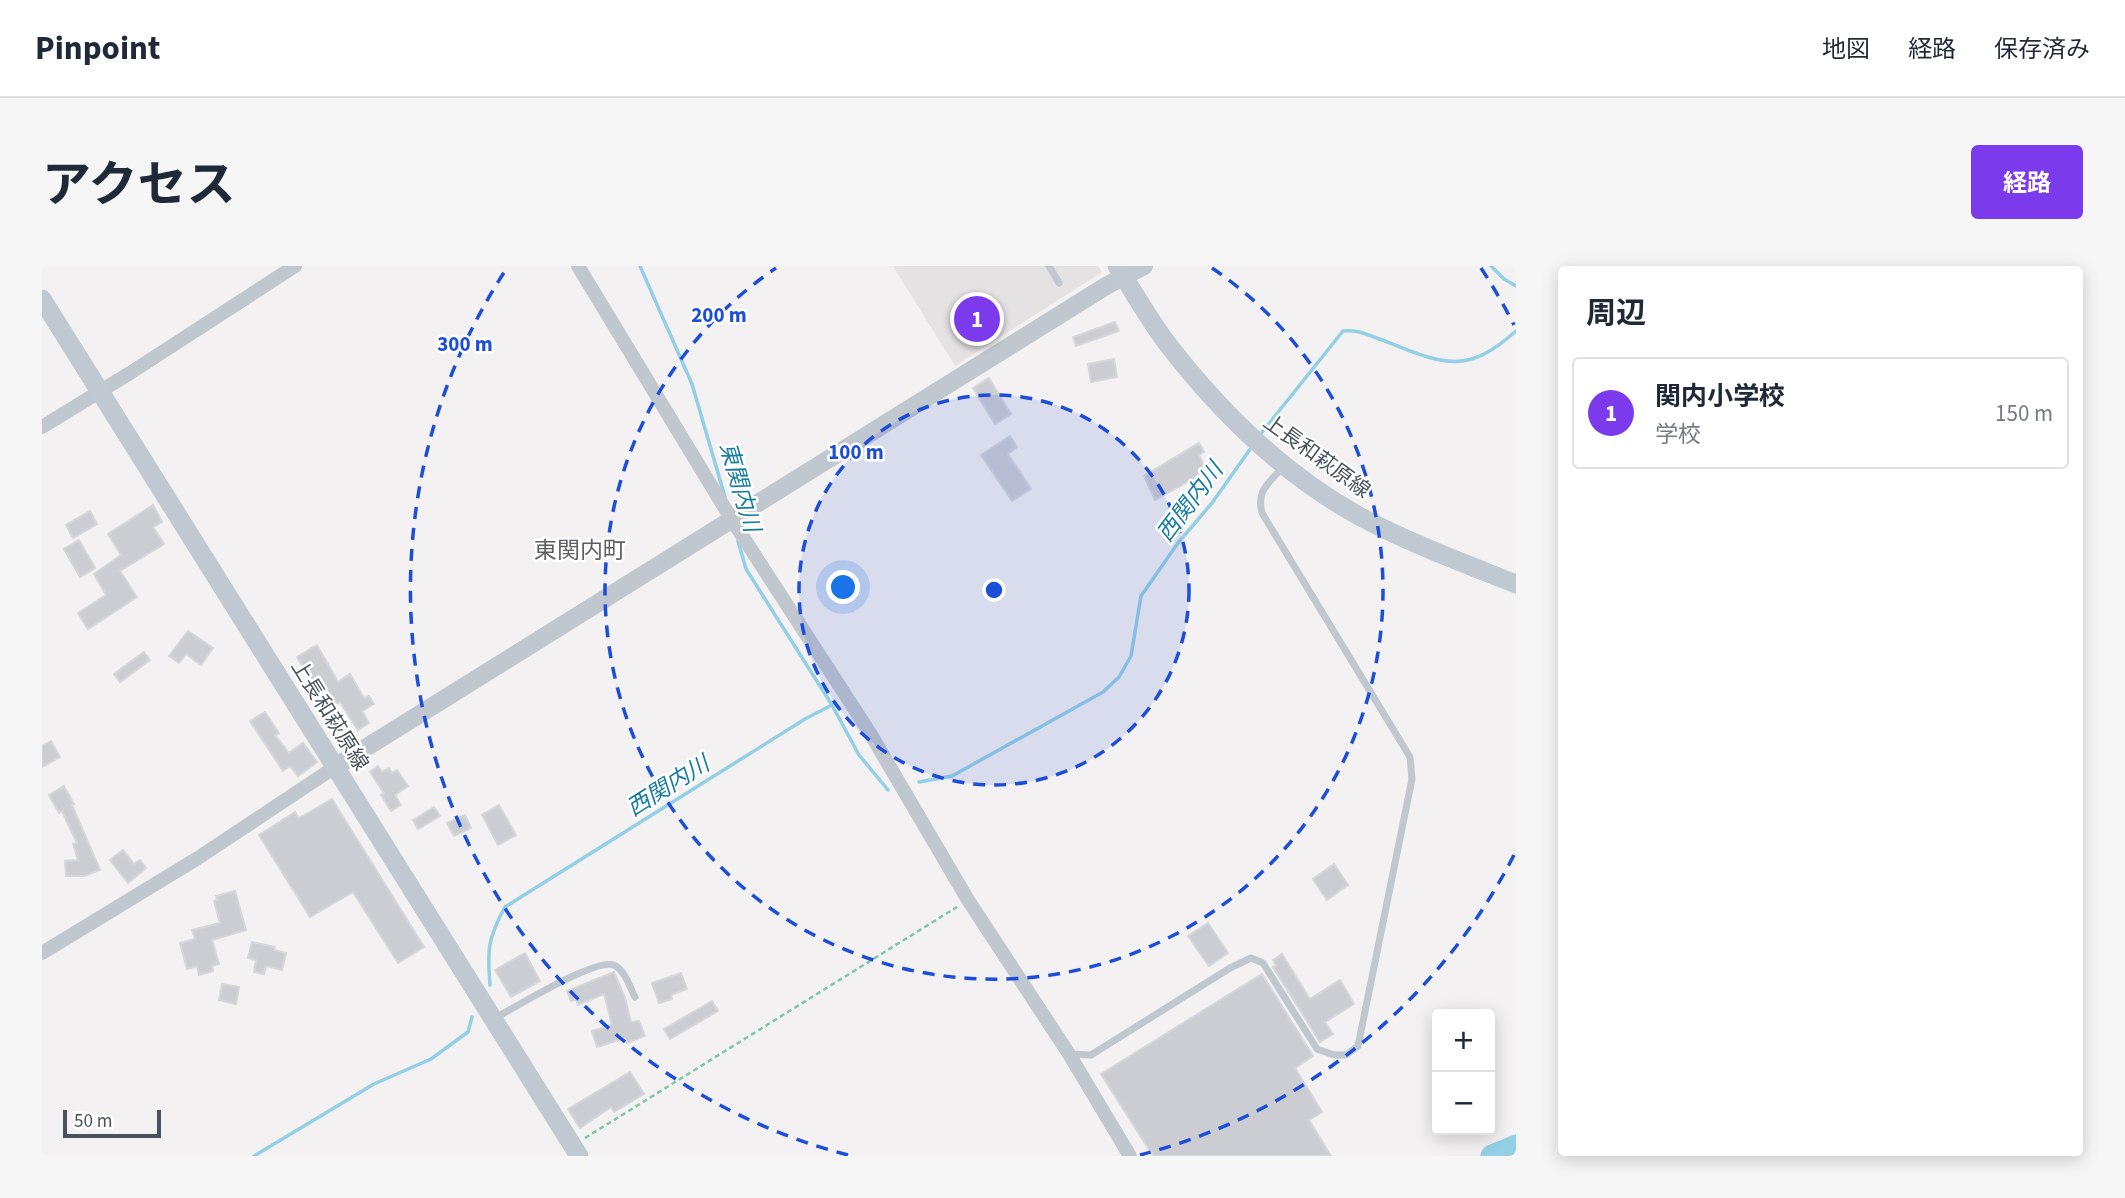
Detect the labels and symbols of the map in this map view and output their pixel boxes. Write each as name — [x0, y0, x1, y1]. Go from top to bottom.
pin: 1 — [954, 293, 1000, 345]
text: 200 m — [691, 300, 747, 330]
text: 300 m — [437, 329, 493, 359]
street label: 上長和萩原線 — [1257, 407, 1377, 505]
text: 100 m — [828, 437, 884, 467]
water label: 東関内川 — [711, 438, 769, 539]
water label: 西関内川 — [1149, 453, 1233, 549]
district label: 東関内町 — [534, 534, 626, 567]
your location — [826, 570, 860, 604]
centre of rings — [982, 578, 1006, 602]
street label: 上長和萩原線 — [284, 654, 376, 776]
water label: 西関内川 — [620, 746, 718, 824]
scale bar — [63, 1107, 161, 1139]

